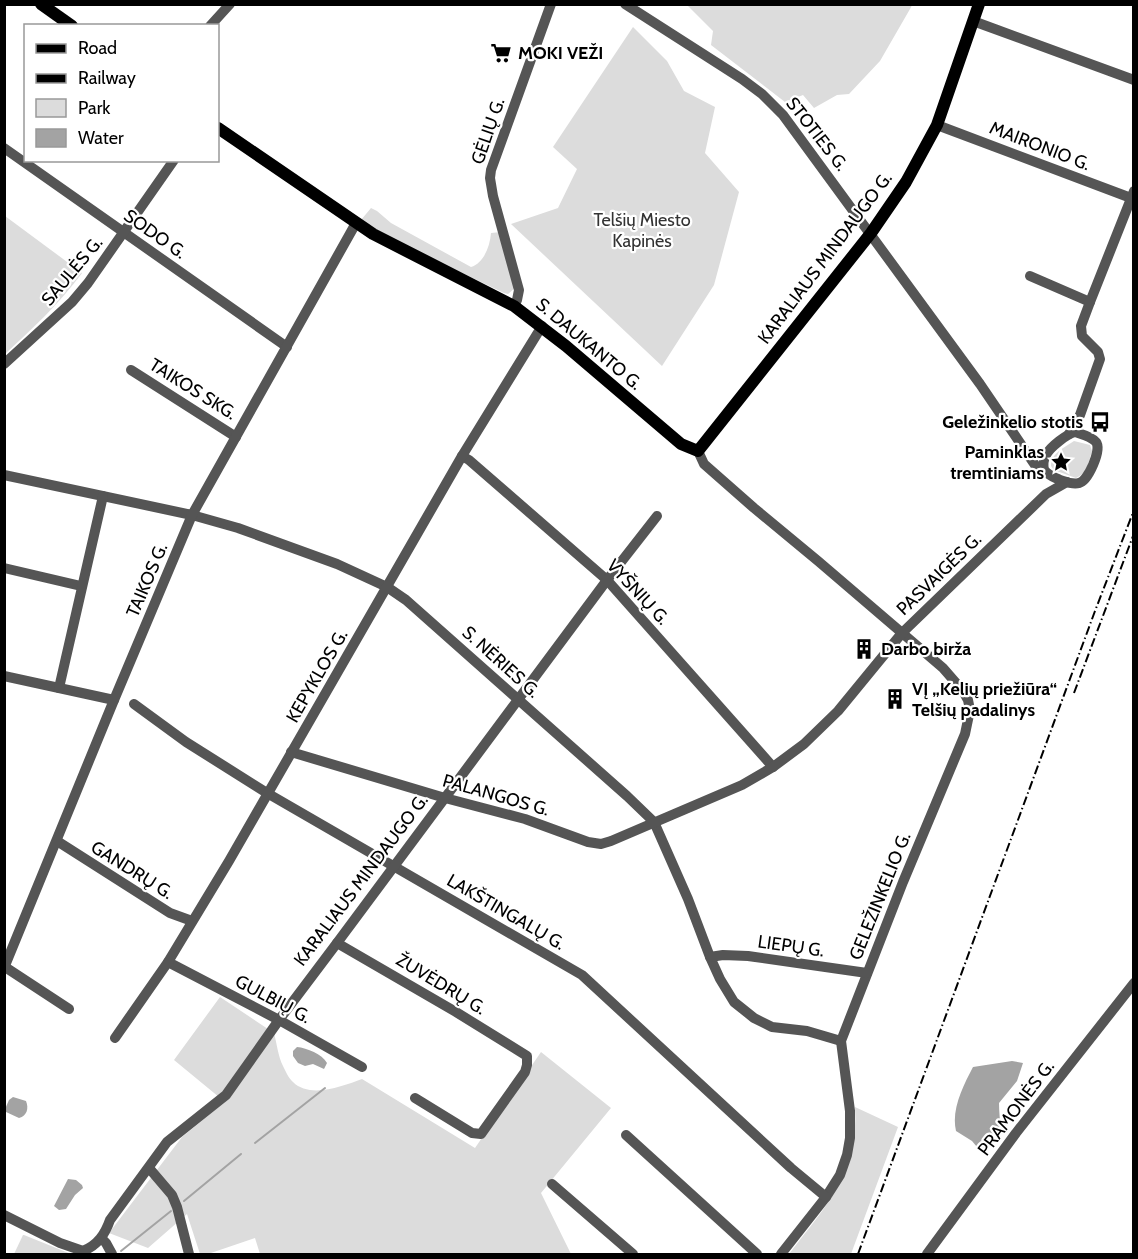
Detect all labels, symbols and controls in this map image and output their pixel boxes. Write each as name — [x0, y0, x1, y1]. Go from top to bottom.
legend — [24, 24, 219, 162]
text: Road — [78, 37, 117, 59]
supermarket icon: MOKI VEŽI — [489, 41, 513, 65]
place label: MOKI VEŽI — [518, 42, 603, 64]
text: Railway — [78, 67, 136, 89]
street label: STOTIES G. — [781, 93, 853, 175]
street label: GĖLIŲ G. — [466, 95, 510, 167]
text: Park — [78, 97, 111, 119]
street label: MAIRONIO G. — [987, 117, 1093, 175]
text: Water — [78, 127, 124, 149]
street label: KARALIAUS MINDAUGO G. — [753, 168, 897, 348]
street label: SODO G. — [120, 205, 190, 263]
park label: Telšių Miesto Kapinės — [593, 209, 691, 252]
street label: SAULĖS G. — [37, 232, 107, 310]
street label: S. DAUKANTO G. — [531, 293, 647, 395]
street label: TAIKOS SKG. — [145, 354, 241, 424]
bus stop icon: Geležinkelio stotis — [1088, 410, 1112, 434]
place label: Geležinkelio stotis — [942, 411, 1083, 433]
place label: Paminklas tremtiniams — [950, 441, 1044, 484]
place icon: Paminklas tremtiniams — [1049, 450, 1073, 474]
street label: PASVAIGĖS G. — [892, 528, 986, 620]
street label: TAIKOS G. — [122, 540, 172, 620]
street label: VYŠNIŲ G. — [602, 555, 674, 629]
street label: S. NĖRIES G. — [458, 621, 544, 703]
street label: KEPYKLOS G. — [282, 626, 352, 726]
building icon: Darbo birža — [852, 637, 876, 661]
place label: Darbo birža — [881, 638, 971, 660]
place label: VĮ „Kelių priežiūra“ Telšių padalinys — [912, 678, 1057, 721]
building icon: VĮ „Kelių priežiūra“ Telšių padalinys — [883, 687, 907, 711]
street label: PALANGOS G. — [440, 769, 552, 821]
street label: KARALIAUS MINDAUGO G. — [289, 790, 433, 970]
street label: GELEŽINKELIO G. — [843, 829, 916, 963]
street label: GANDRŲ G. — [87, 836, 177, 904]
street label: LAKŠTINGALŲ G. — [443, 869, 569, 955]
street label: LIEPŲ G. — [756, 930, 826, 962]
street label: ŽUVĖDRŲ G. — [392, 948, 490, 1019]
street label: GULBIŲ G. — [231, 970, 315, 1028]
street label: PRAMONĖS G. — [973, 1056, 1059, 1160]

